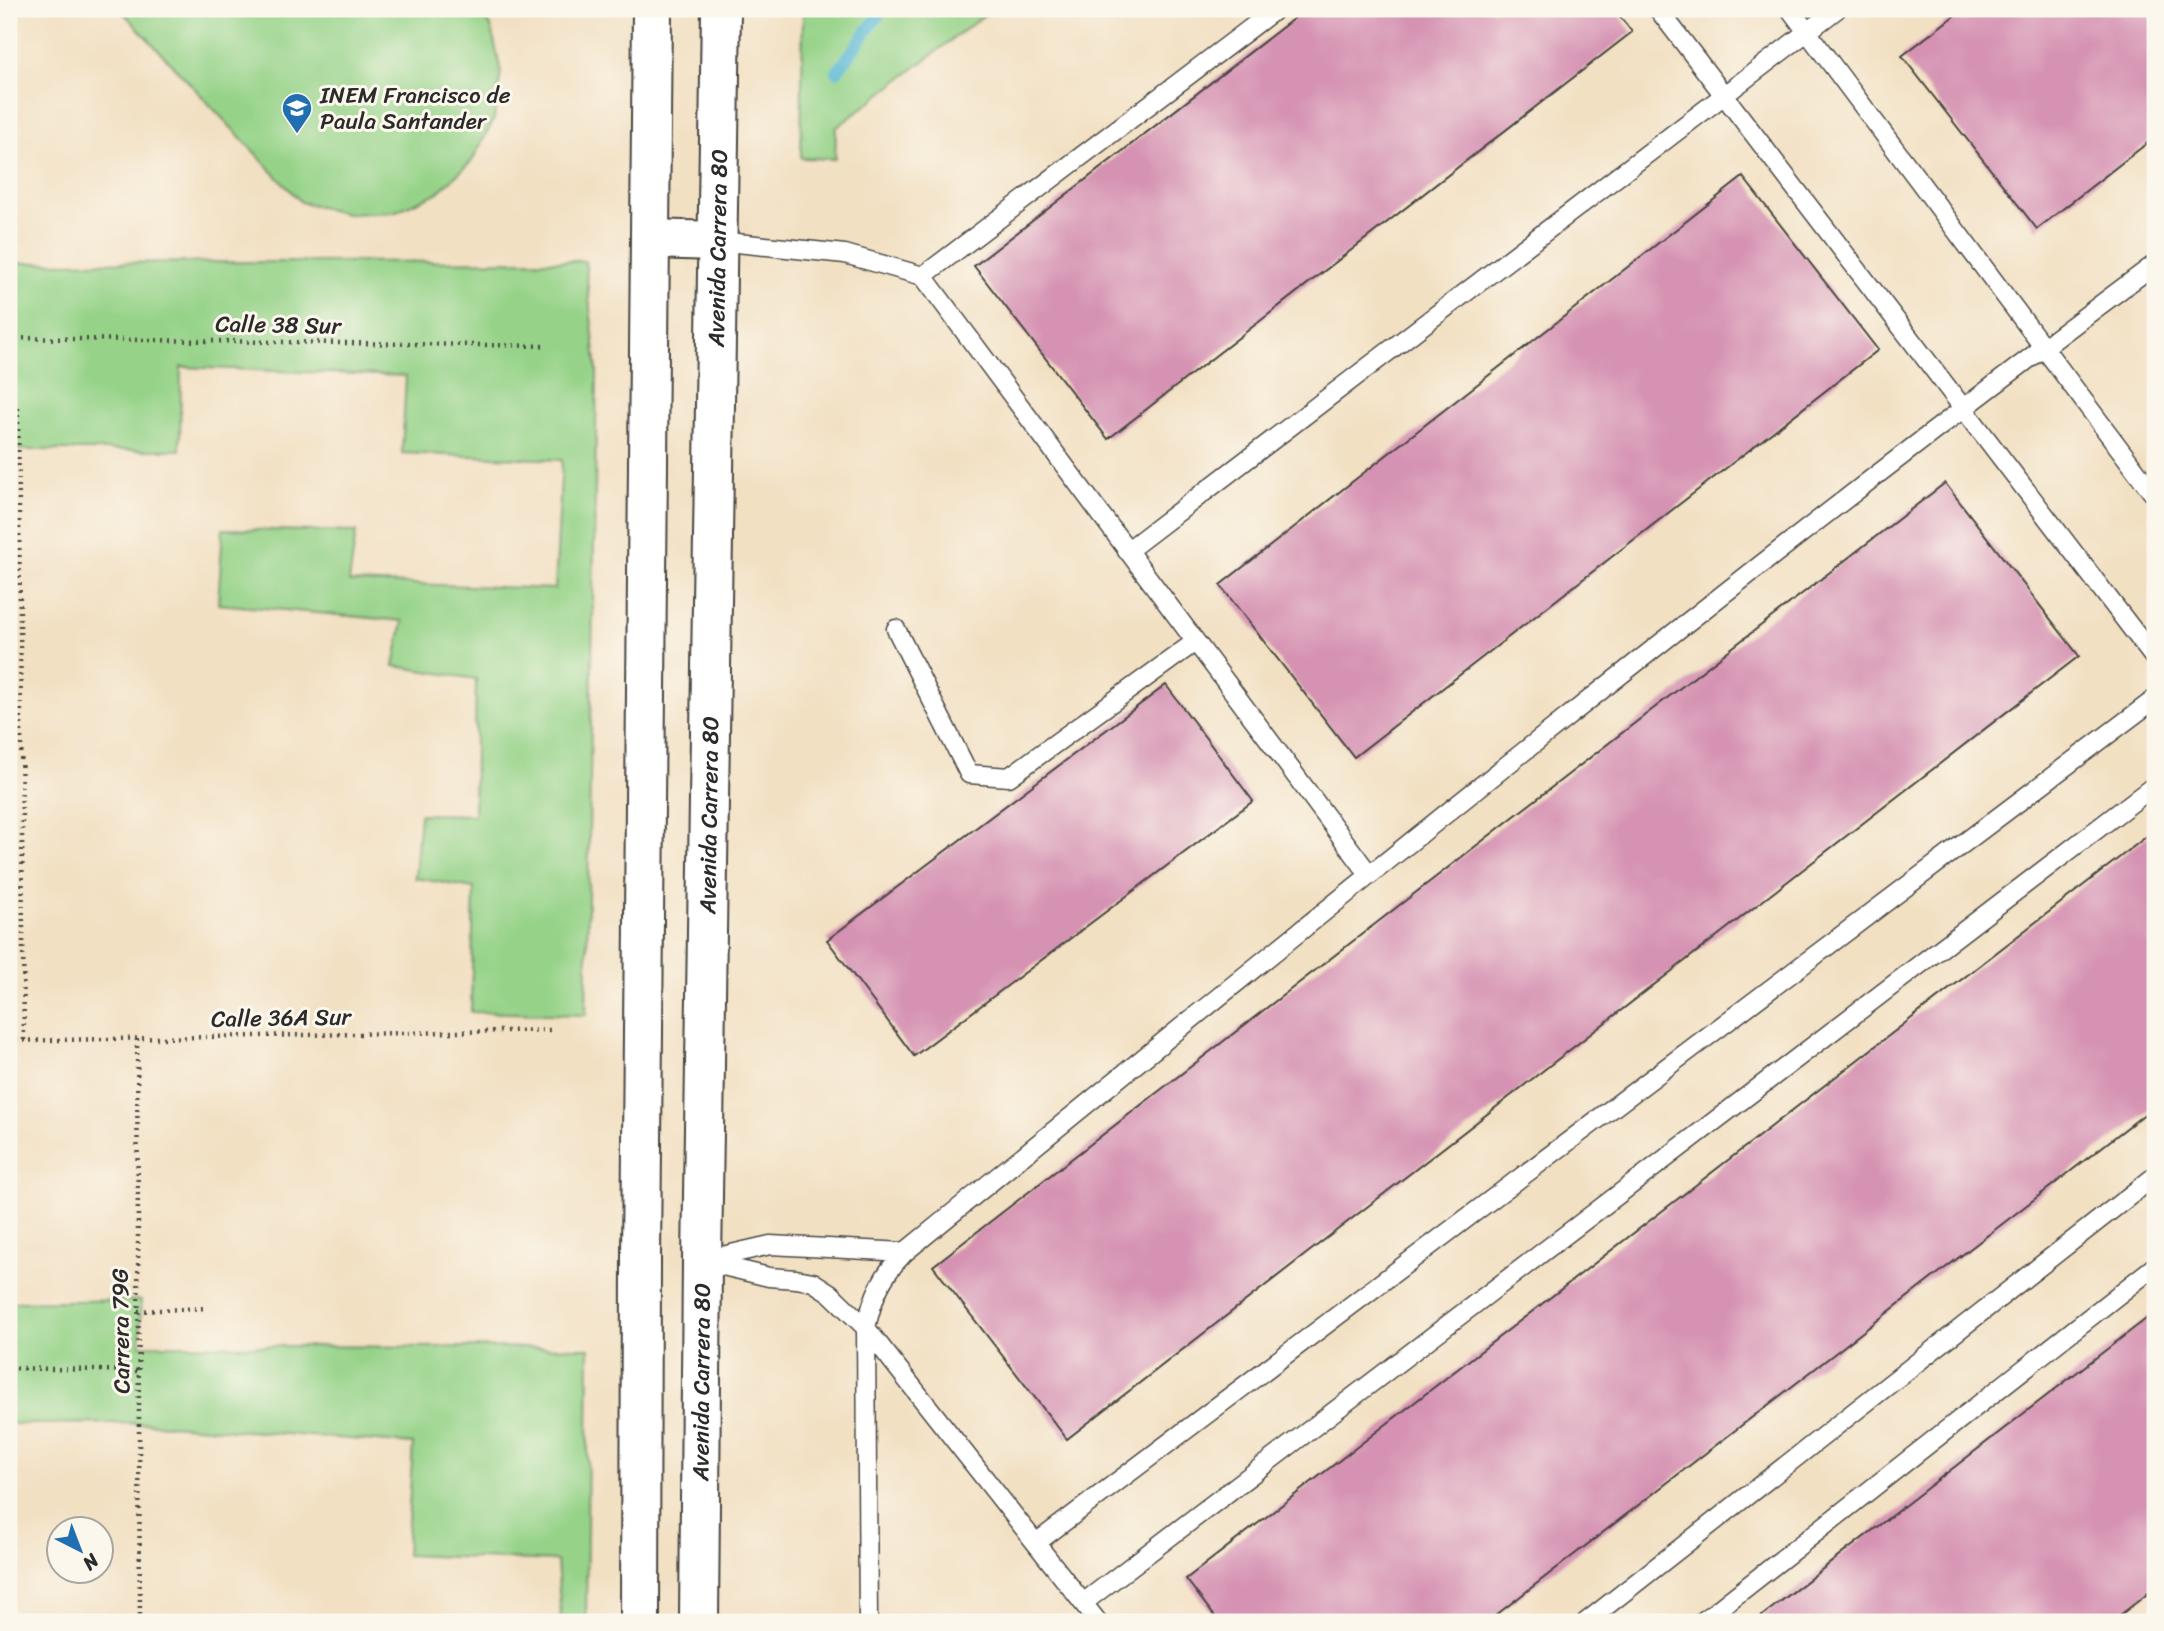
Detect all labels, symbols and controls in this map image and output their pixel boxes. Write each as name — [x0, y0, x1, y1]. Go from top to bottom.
place label: INEM Francisco de Paula Santander — [319, 75, 511, 142]
school or university icon: INEM Francisco de Paula Santander — [280, 91, 314, 135]
street label: Avenida Carrera 80 — [695, 149, 739, 348]
street label: Calle 38 Sur — [215, 303, 343, 347]
street label: Avenida Carrera 80 — [687, 716, 731, 915]
street label: Calle 36A Sur — [211, 996, 353, 1040]
street label: Carrera 79G — [99, 1267, 143, 1394]
street label: Avenida Carrera 80 — [680, 1283, 722, 1482]
north arrow — [46, 1516, 116, 1586]
text: N — [74, 1545, 108, 1579]

